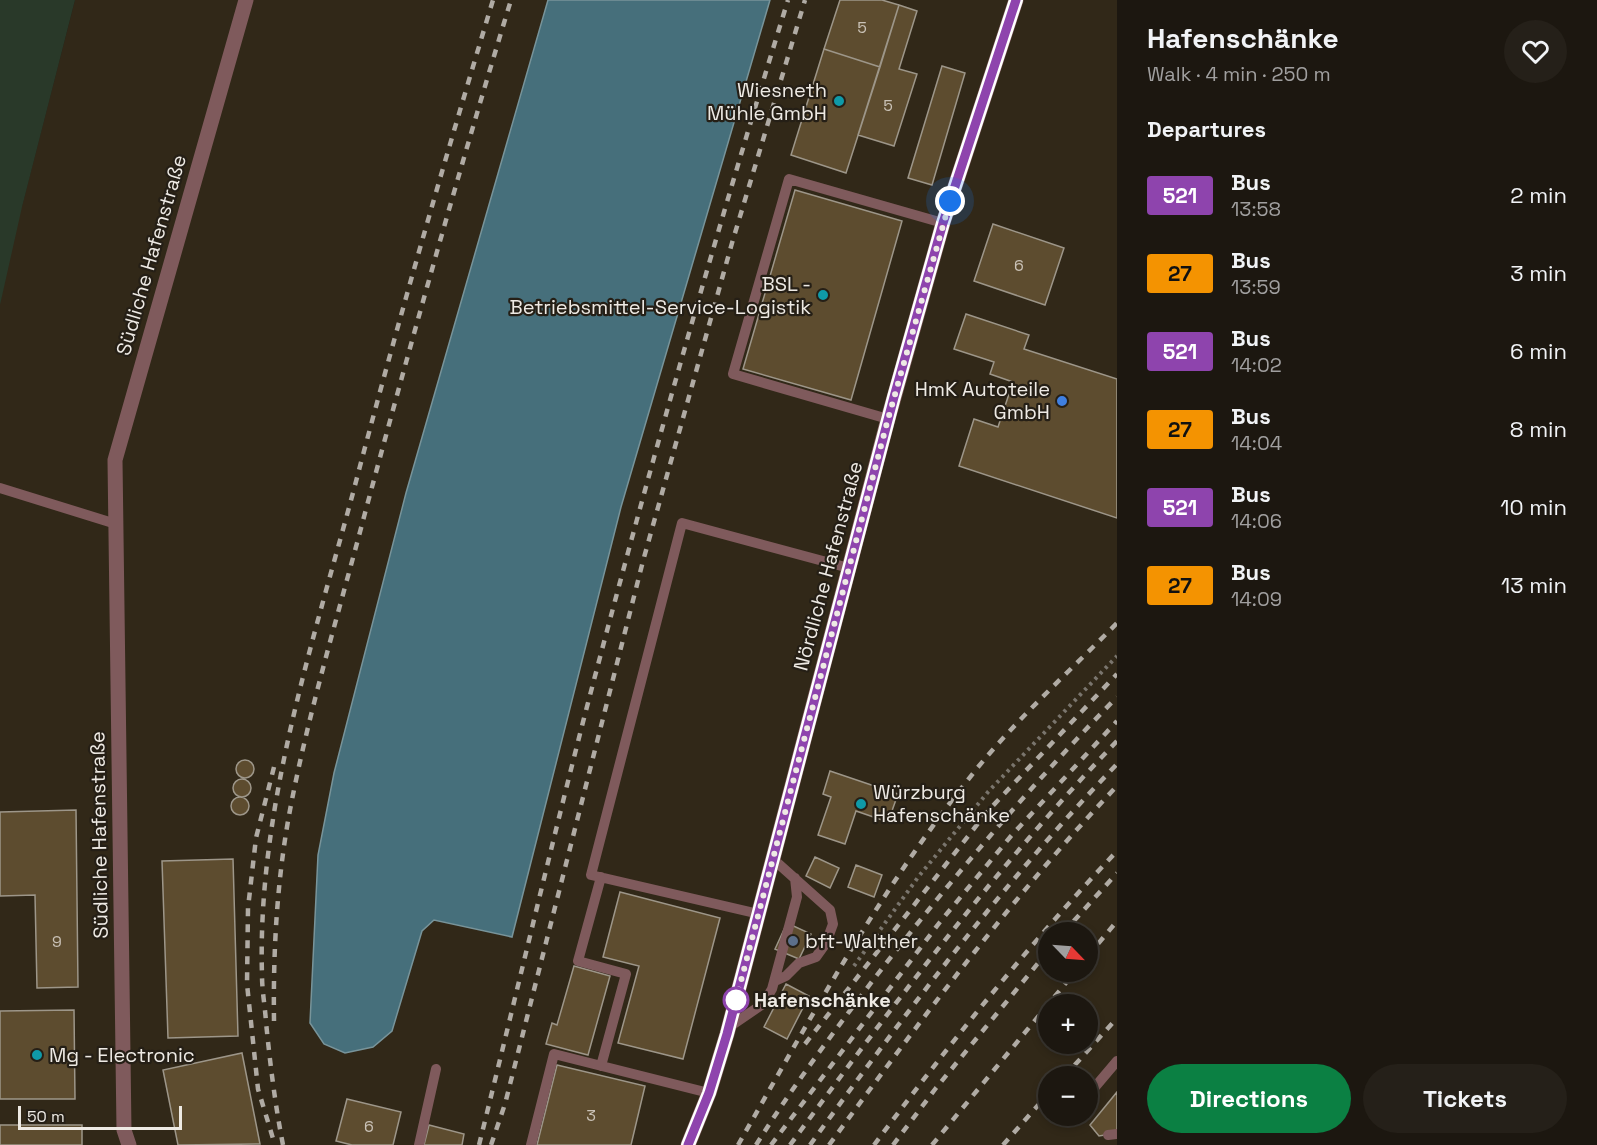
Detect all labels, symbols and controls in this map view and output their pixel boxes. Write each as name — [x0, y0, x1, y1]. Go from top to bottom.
house number: 5 — [857, 17, 867, 38]
text: Hafenschänke — [1147, 20, 1339, 56]
button: heart — [1504, 20, 1567, 83]
text: Walk · 4 min · 250 m — [1147, 61, 1331, 87]
place label: Wiesneth Mühle GmbH — [707, 77, 827, 126]
marker: Wiesneth Mühle GmbH — [832, 94, 846, 108]
house number: 5 — [883, 95, 893, 116]
text: Departures — [1147, 115, 1266, 143]
street label: Südliche Hafenstraße — [110, 152, 192, 358]
text: Bus — [1231, 168, 1271, 196]
text: 2 min — [1510, 181, 1567, 209]
text: 521 — [1163, 182, 1197, 209]
your location — [935, 186, 965, 216]
text: 13:58 — [1231, 196, 1281, 222]
text: Bus — [1231, 246, 1271, 274]
house number: 6 — [1014, 255, 1024, 276]
text: 3 min — [1510, 259, 1567, 287]
text: 27 — [1168, 260, 1192, 287]
place label: BSL - Betriebsmittel-Service-Logistik — [510, 271, 811, 320]
text: 13:59 — [1231, 274, 1281, 300]
marker: BSL - Betriebsmittel-Service-Logistik — [816, 288, 830, 302]
text: Bus — [1231, 324, 1271, 352]
text: 6 min — [1510, 337, 1567, 365]
text: 521 — [1163, 338, 1197, 365]
text: 14:02 — [1231, 352, 1282, 378]
place label: HmK Autoteile GmbH — [915, 376, 1050, 425]
marker: HmK Autoteile GmbH — [1055, 394, 1069, 408]
text: Bus — [1231, 402, 1271, 430]
text: 8 min — [1510, 415, 1567, 443]
text: 27 — [1168, 416, 1192, 443]
text: 14:04 — [1231, 430, 1282, 456]
street label: Nördliche Hafenstraße — [788, 458, 868, 674]
text: Bus — [1231, 480, 1271, 508]
text: 10 min — [1500, 493, 1567, 521]
text: 521 — [1163, 494, 1197, 521]
text: 14:06 — [1231, 508, 1282, 534]
text: Bus — [1231, 558, 1271, 586]
text: 13 min — [1501, 571, 1567, 599]
text: 27 — [1168, 572, 1192, 599]
text: 14:09 — [1231, 586, 1282, 612]
street label: Südliche Hafenstraße — [84, 731, 114, 939]
place label: Würzburg Hafenschänke — [873, 779, 1010, 828]
marker: Würzburg Hafenschänke — [854, 797, 868, 811]
north arrow — [1038, 922, 1098, 982]
map controls — [1038, 922, 1098, 1126]
place label: bft-Walther — [805, 928, 918, 954]
house number: 9 — [52, 931, 62, 952]
marker: bft-Walther — [786, 934, 800, 948]
marker: Hafenschänke — [723, 987, 749, 1013]
place label: Hafenschänke — [754, 987, 891, 1013]
button: + — [1038, 994, 1098, 1054]
place label: Mg - Electronic — [49, 1042, 195, 1068]
marker: Mg - Electronic — [30, 1048, 44, 1062]
button: Directions — [1147, 1064, 1351, 1133]
button: Tickets — [1363, 1064, 1567, 1133]
button: − — [1038, 1066, 1098, 1126]
scale bar — [18, 1103, 182, 1130]
house number: 3 — [586, 1105, 596, 1126]
text: 50 m — [27, 1106, 65, 1127]
house number: 6 — [364, 1116, 374, 1137]

